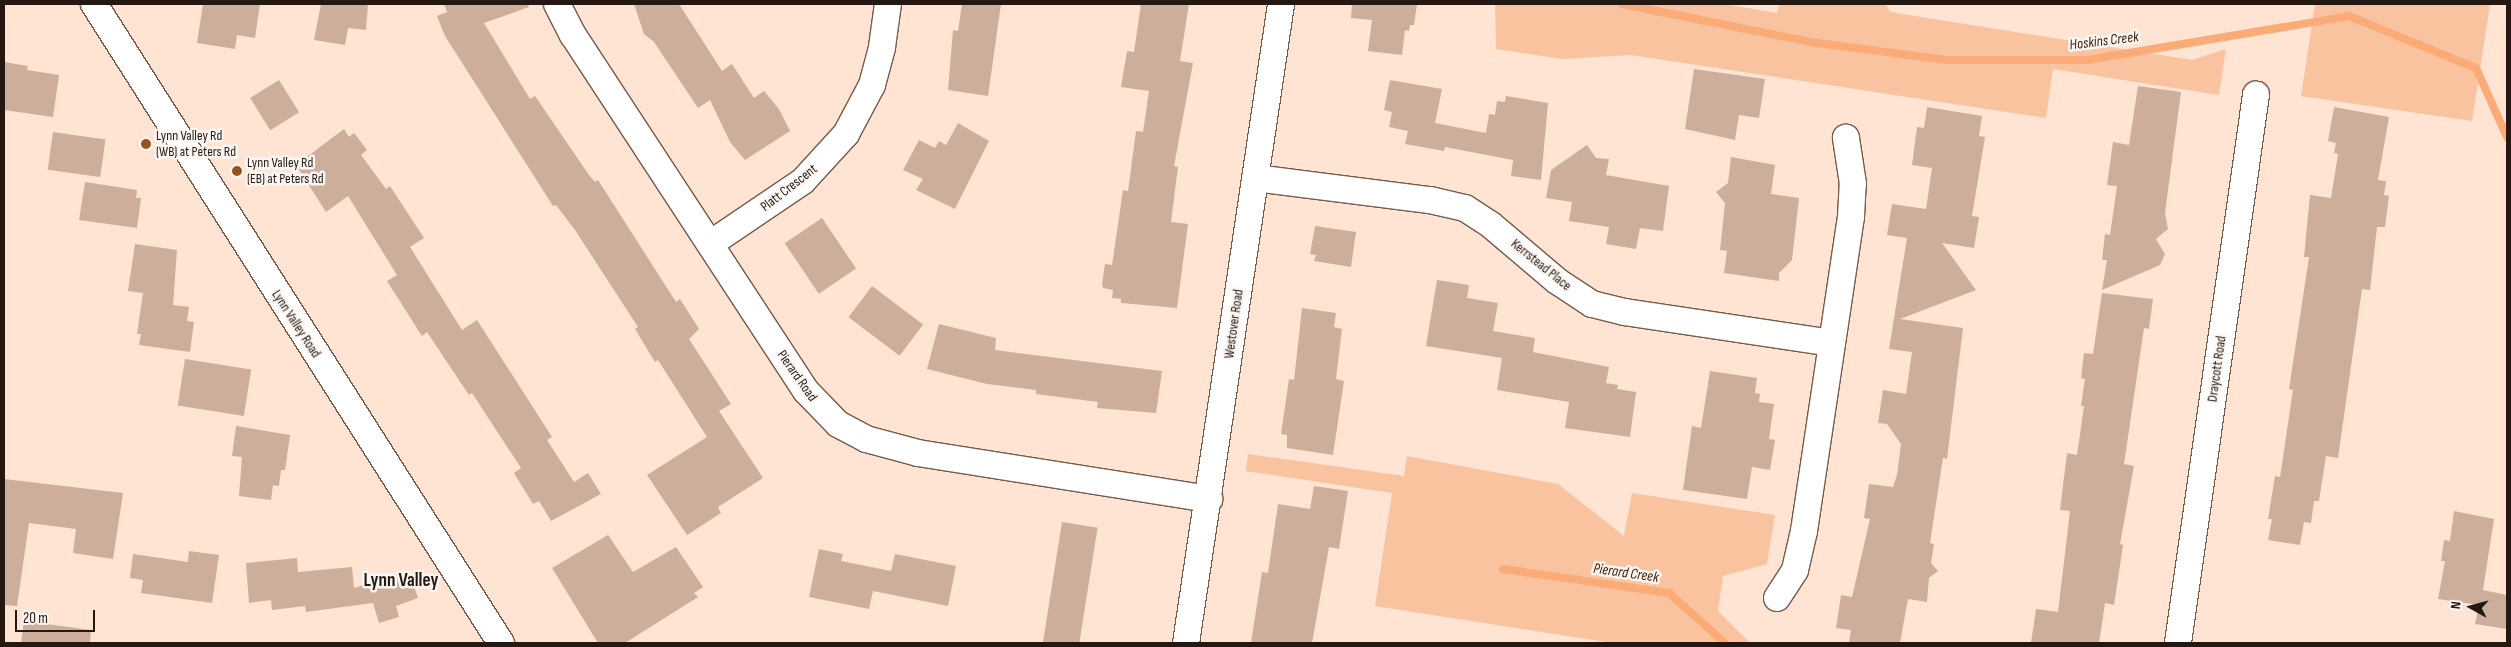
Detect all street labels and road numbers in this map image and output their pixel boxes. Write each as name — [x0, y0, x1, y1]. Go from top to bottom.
street label: Platt Crescent — [757, 161, 821, 215]
street label: Kerrstead Place — [1507, 236, 1575, 294]
street label: Lynn Valley Road — [268, 287, 324, 361]
street label: Westover Road — [1221, 288, 1247, 360]
street label: Draycott Road — [2204, 335, 2230, 403]
street label: Pierard Road — [773, 347, 821, 405]

